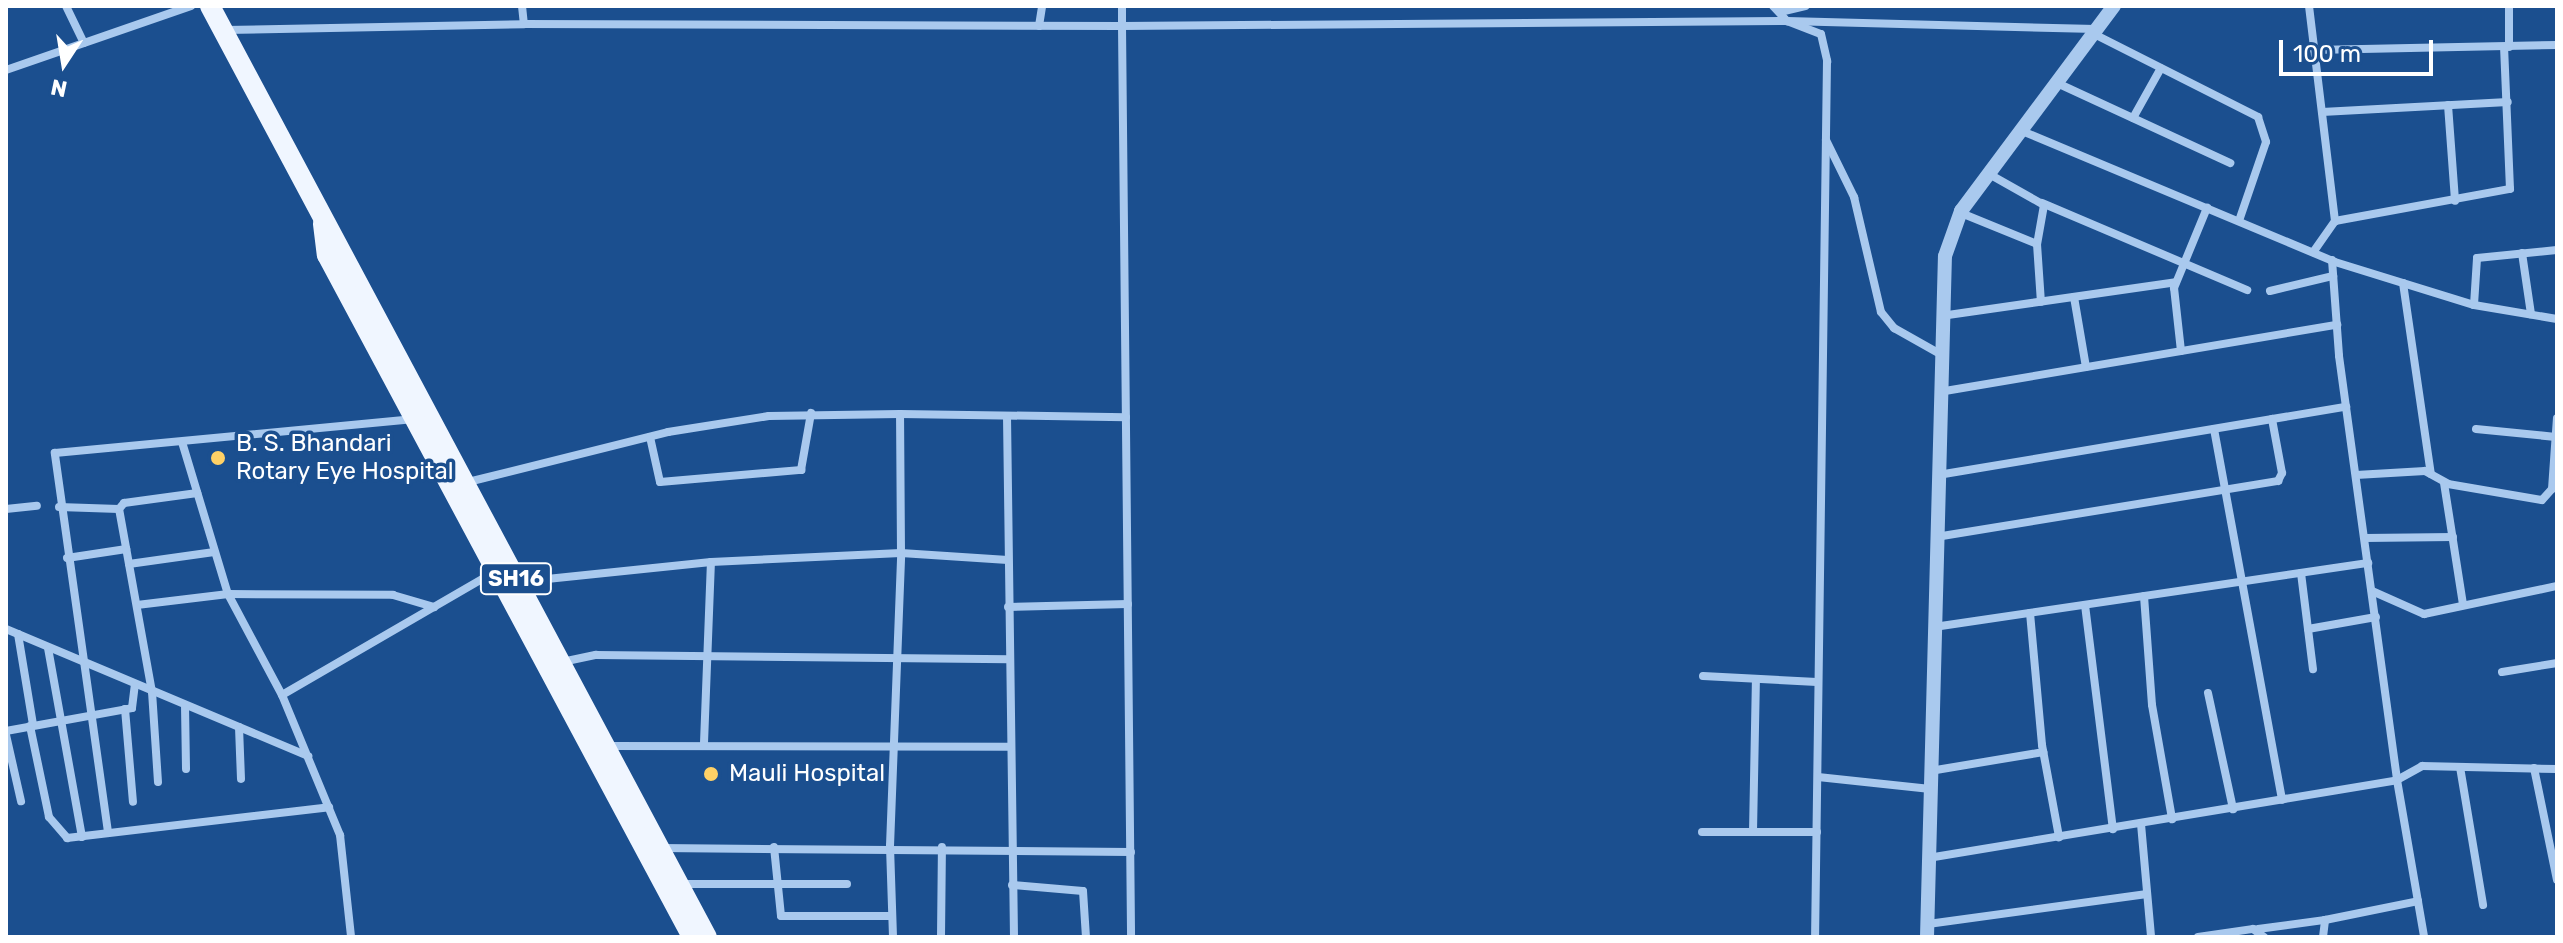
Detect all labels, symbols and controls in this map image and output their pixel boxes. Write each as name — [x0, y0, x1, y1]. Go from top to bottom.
north arrow — [24, 24, 104, 104]
scale bar — [2283, 24, 2437, 74]
text: 100 m — [2293, 40, 2361, 68]
text: N — [48, 73, 69, 103]
place label: B. S. Bhandari Rotary Eye Hospital — [236, 430, 454, 486]
marker: B. S. Bhandari Rotary Eye Hospital — [207, 447, 229, 469]
road number: SH16 — [478, 561, 554, 597]
place label: Mauli Hospital — [729, 760, 885, 788]
marker: Mauli Hospital — [700, 763, 722, 785]

